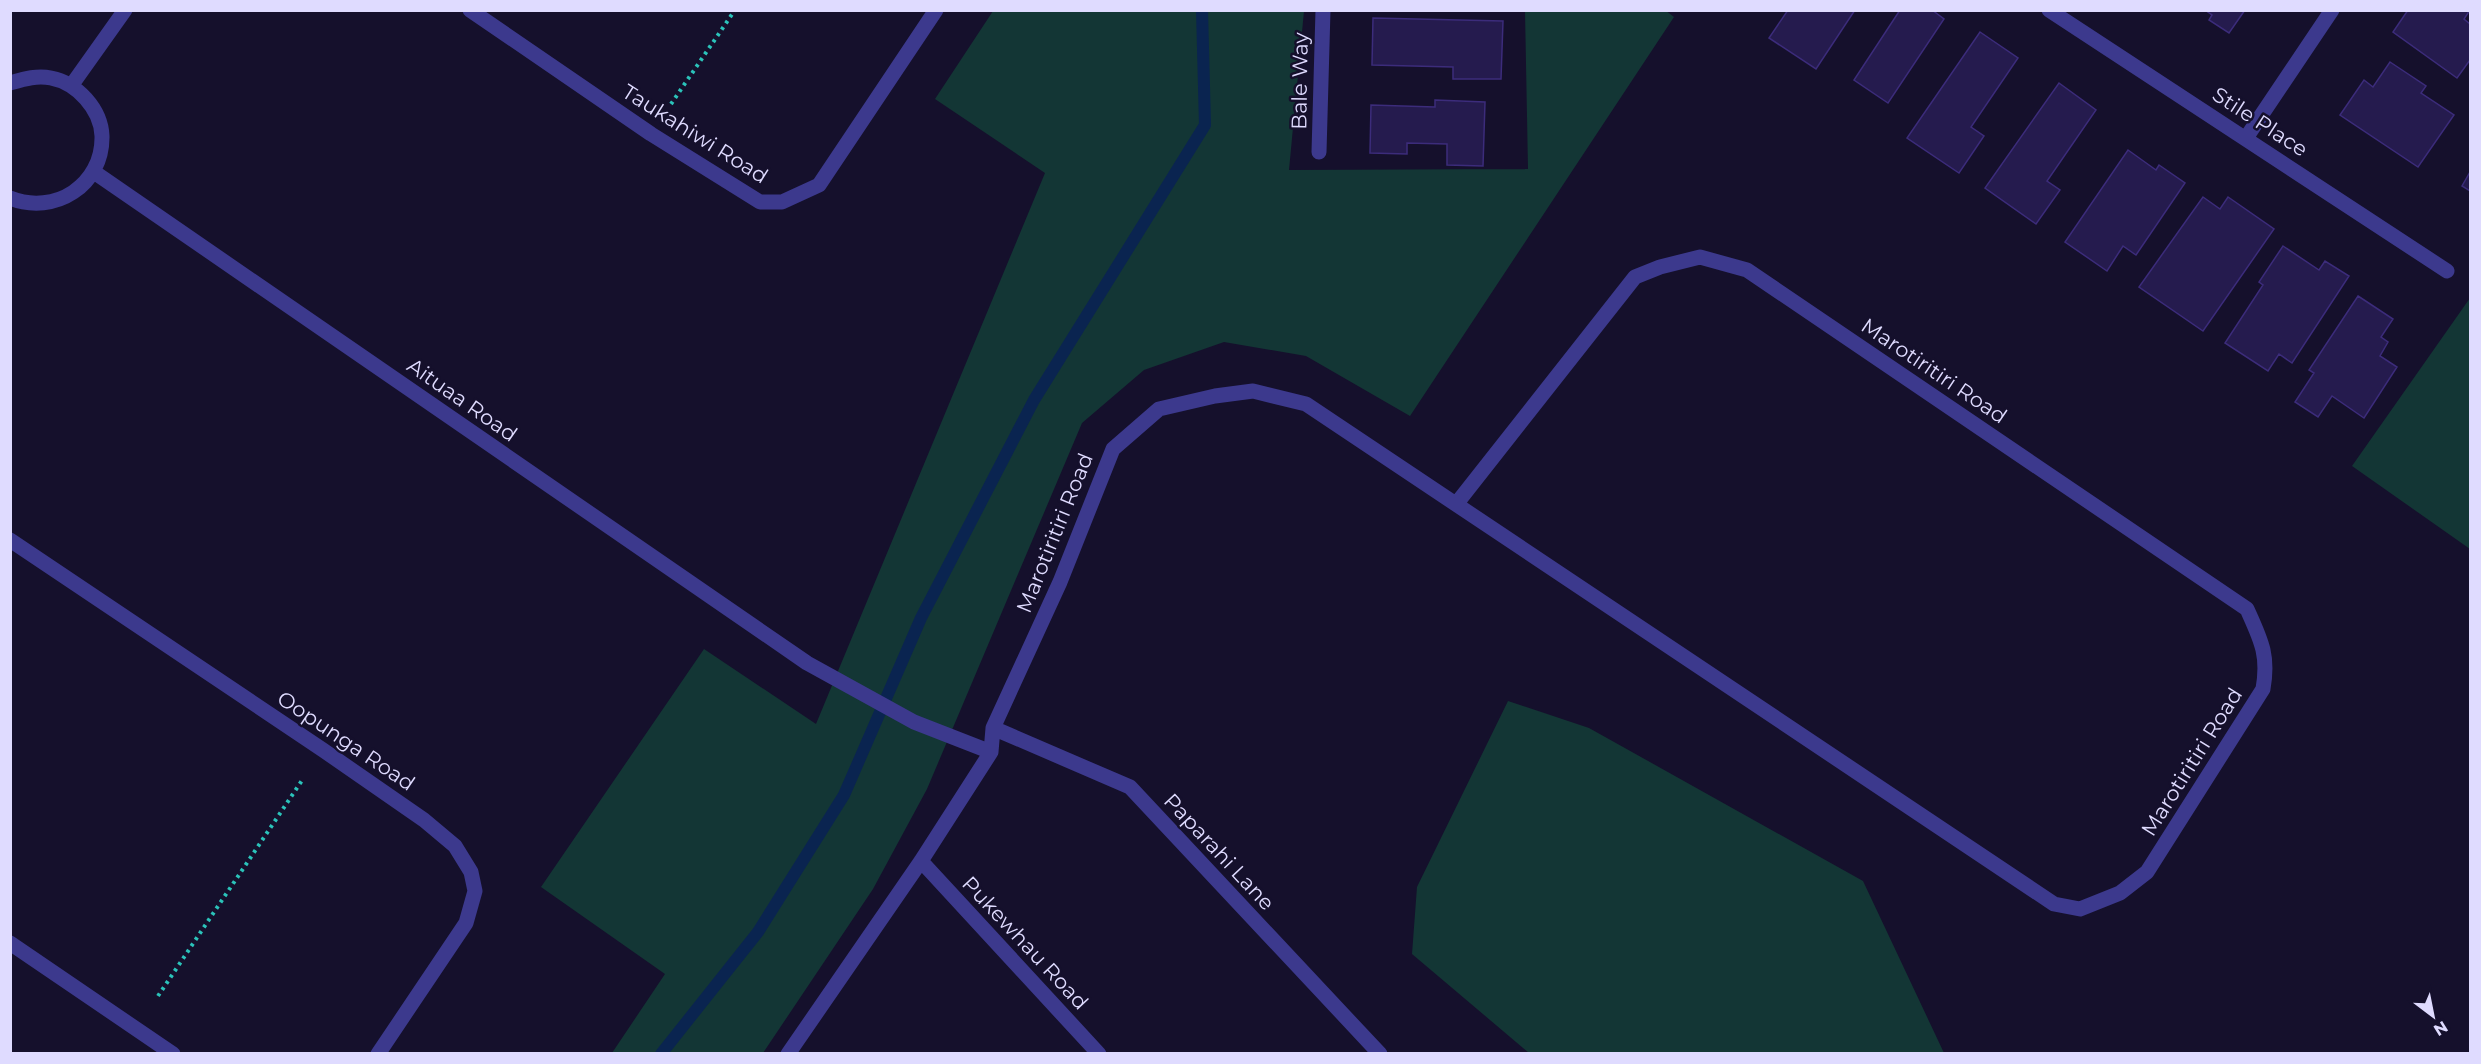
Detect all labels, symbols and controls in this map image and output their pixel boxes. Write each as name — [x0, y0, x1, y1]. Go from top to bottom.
street label: Bale Way — [1286, 31, 1313, 130]
street label: Taukahiwi Road — [618, 79, 773, 188]
street label: Stile Place — [2208, 82, 2313, 162]
street label: Marotiritiri Road — [1857, 313, 2012, 429]
street label: Aituaa Road — [403, 353, 522, 447]
street label: Marotiritiri Road — [1011, 449, 1098, 616]
street label: Marotiritiri Road — [2136, 683, 2247, 841]
street label: Oopunga Road — [273, 685, 420, 796]
street label: Paparahi Lane — [1159, 788, 1280, 915]
street label: Pukewhau Road — [957, 871, 1094, 1015]
north arrow — [2403, 986, 2463, 1046]
text: N — [2430, 1017, 2451, 1040]

